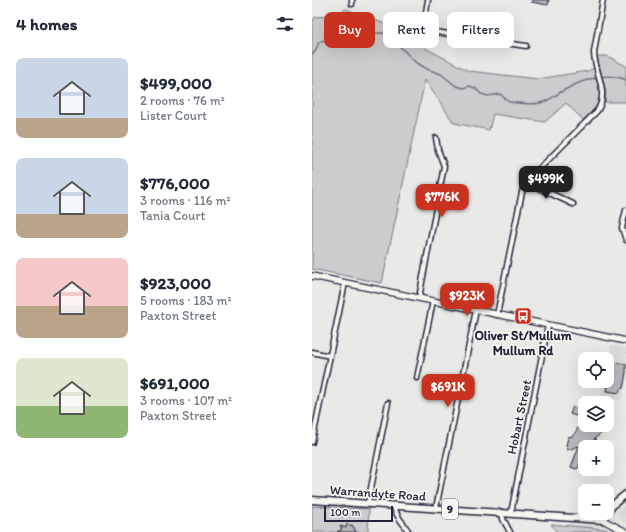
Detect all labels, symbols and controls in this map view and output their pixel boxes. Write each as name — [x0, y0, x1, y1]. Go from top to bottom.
chip: Buy — [324, 12, 375, 48]
chip: Rent — [383, 12, 439, 48]
chip: Filters — [447, 12, 514, 48]
icon: filters — [274, 13, 296, 35]
text: 4 homes — [16, 14, 77, 34]
text: $499,000 — [140, 73, 212, 93]
icon: home — [48, 74, 96, 122]
text: 2 rooms · 76 m² — [140, 93, 225, 108]
text: Lister Court — [140, 108, 207, 123]
pin: $499K — [518, 166, 574, 200]
text: $499K — [528, 171, 564, 186]
text: $776,000 — [140, 173, 210, 193]
icon: home — [48, 174, 96, 222]
pin: $776K — [414, 184, 470, 218]
text: $776K — [425, 189, 459, 204]
text: 3 rooms · 116 m² — [140, 193, 231, 208]
text: Tania Court — [140, 208, 205, 223]
text: $923,000 — [140, 273, 211, 293]
icon: home — [48, 274, 96, 322]
pin: $923K — [439, 283, 495, 317]
text: $923K — [449, 288, 485, 303]
text: 5 rooms · 183 m² — [140, 293, 232, 308]
bus stop icon: Oliver St/Mullum Mullum Rd — [513, 306, 533, 326]
text: Paxton Street — [140, 308, 216, 323]
place label: Oliver St/Mullum Mullum Rd — [474, 328, 572, 358]
map controls — [578, 352, 614, 520]
button: locate — [578, 352, 614, 388]
text: $691,000 — [140, 373, 210, 393]
icon: home — [48, 374, 96, 422]
pin: $691K — [420, 374, 476, 408]
street label: Hobart Street — [504, 378, 534, 456]
text: $691K — [431, 379, 465, 394]
text: 3 rooms · 107 m² — [140, 393, 232, 408]
button: layers — [578, 396, 614, 432]
text: Paxton Street — [140, 408, 216, 423]
button: + — [578, 440, 614, 476]
street label: Warrandyte Road — [329, 482, 427, 504]
button: − — [578, 484, 614, 520]
road number: 9 — [442, 499, 458, 519]
scale bar — [324, 504, 393, 523]
text: 100 m — [330, 506, 360, 519]

